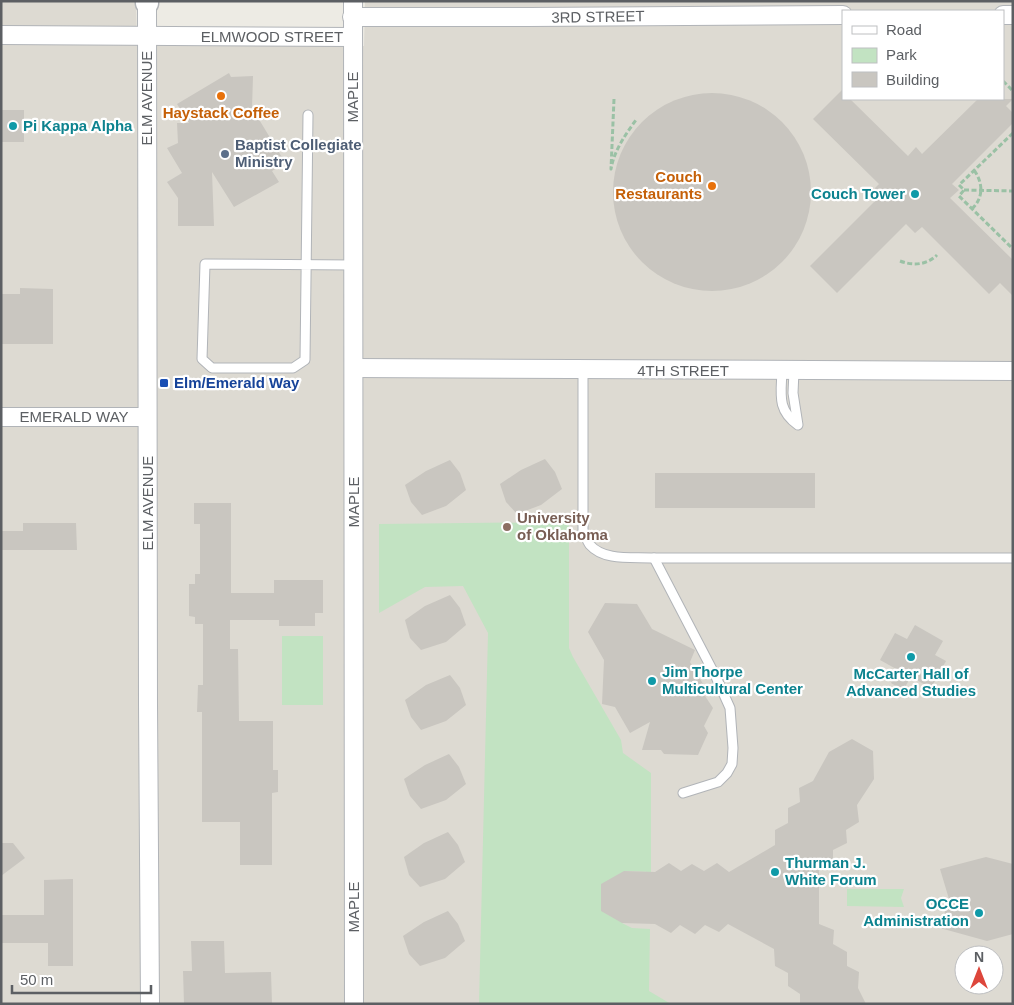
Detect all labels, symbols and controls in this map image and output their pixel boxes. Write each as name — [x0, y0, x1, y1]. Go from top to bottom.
street label: 3RD STREET — [551, 7, 645, 26]
legend — [842, 10, 1004, 100]
text: Road — [886, 21, 922, 38]
street label: ELMWOOD STREET — [201, 28, 343, 45]
text: Park — [886, 46, 917, 63]
street label: ELM AVENUE — [138, 51, 155, 145]
text: Building — [886, 71, 939, 88]
street label: MAPLE — [344, 72, 361, 122]
marker: Haystack Coffee — [215, 90, 227, 102]
place label: Haystack Coffee — [163, 104, 279, 121]
place label: Pi Kappa Alpha — [23, 117, 133, 134]
marker: Pi Kappa Alpha — [7, 120, 19, 132]
place label: Baptist Collegiate Ministry — [235, 136, 362, 170]
marker: Baptist Collegiate Ministry — [219, 148, 231, 160]
place label: Couch Restaurants — [615, 168, 702, 202]
marker: Couch Restaurants — [706, 180, 718, 192]
place label: Couch Tower — [811, 185, 905, 202]
marker: Couch Tower — [909, 188, 921, 200]
street label: 4TH STREET — [637, 362, 729, 379]
place label: Elm/Emerald Way — [174, 374, 300, 391]
marker: Elm/Emerald Way — [158, 377, 170, 389]
street label: EMERALD WAY — [19, 408, 129, 425]
street label: ELM AVENUE — [139, 456, 156, 550]
street label: MAPLE — [345, 477, 362, 527]
place label: University of Oklahoma — [517, 509, 609, 543]
marker: University of Oklahoma — [501, 521, 513, 533]
marker: McCarter Hall of Advanced Studies — [905, 651, 917, 663]
place label: Jim Thorpe Multicultural Center — [662, 663, 803, 697]
place label: McCarter Hall of Advanced Studies — [846, 665, 976, 699]
marker: Jim Thorpe Multicultural Center — [646, 675, 658, 687]
place label: Thurman J. White Forum — [785, 854, 877, 888]
marker: Thurman J. White Forum — [769, 866, 781, 878]
street label: MAPLE — [345, 882, 362, 932]
place label: OCCE Administration — [863, 895, 969, 929]
marker: OCCE Administration — [973, 907, 985, 919]
north arrow — [954, 945, 1004, 995]
text: N — [974, 949, 984, 965]
scale bar — [12, 962, 151, 994]
text: 50 m — [20, 971, 53, 988]

